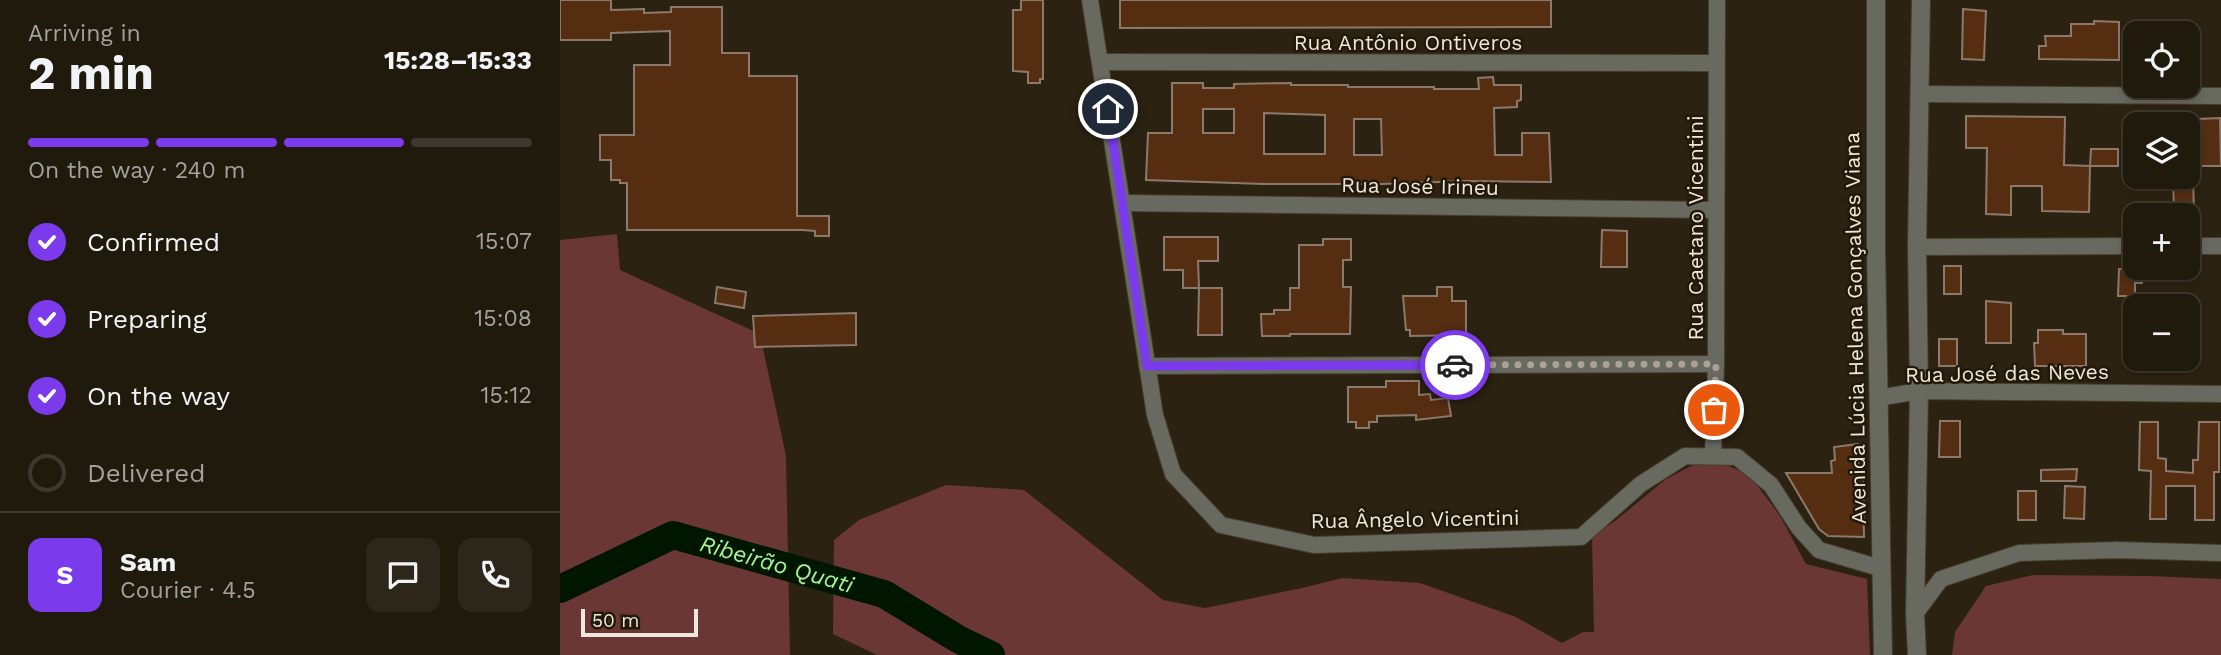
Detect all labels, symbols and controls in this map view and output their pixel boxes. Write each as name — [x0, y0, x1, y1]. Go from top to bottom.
text: Arriving in — [28, 20, 141, 47]
map controls — [2123, 21, 2200, 371]
button: locate — [2123, 21, 2200, 98]
street label: Rua Antônio Ontiveros — [1294, 30, 1522, 55]
text: 15:28–15:33 — [384, 45, 532, 75]
text: 2 min — [28, 46, 154, 100]
pin — [1078, 79, 1138, 139]
icon: home — [1089, 90, 1127, 128]
button: layers — [2123, 112, 2200, 189]
street label: Rua Caetano Vicentini — [1683, 116, 1708, 340]
street label: Avenida Lúcia Helena Gonçalves Viana — [1839, 132, 1871, 524]
text: On the way · 240 m — [28, 157, 246, 184]
street label: Rua José Irineu — [1341, 172, 1499, 200]
button: + — [2123, 203, 2200, 280]
icon: check — [28, 223, 66, 261]
text: Confirmed — [87, 227, 220, 257]
text: 15:07 — [476, 228, 532, 255]
button: − — [2123, 294, 2200, 371]
icon: check — [28, 300, 66, 338]
text: Preparing — [87, 304, 207, 334]
text: 15:08 — [474, 305, 532, 332]
courier — [1420, 330, 1490, 400]
icon: car — [1436, 346, 1474, 384]
street label: Rua José das Neves — [1905, 359, 2109, 387]
icon: check — [28, 377, 66, 415]
pin — [1684, 380, 1744, 440]
text: On the way — [87, 381, 230, 411]
text: 15:12 — [480, 382, 532, 409]
icon: bag — [1695, 391, 1733, 429]
text: Delivered — [87, 458, 206, 488]
street label: Rua Ângelo Vicentini — [1310, 505, 1520, 533]
water label: Ribeirão Quati — [697, 530, 858, 599]
button: chat — [366, 538, 440, 612]
button: phone — [458, 538, 532, 612]
text: Sam — [120, 547, 176, 577]
text: S — [57, 560, 73, 590]
text: Courier · 4.5 — [120, 577, 256, 604]
scale bar — [581, 606, 698, 638]
text: 50 m — [592, 609, 639, 632]

